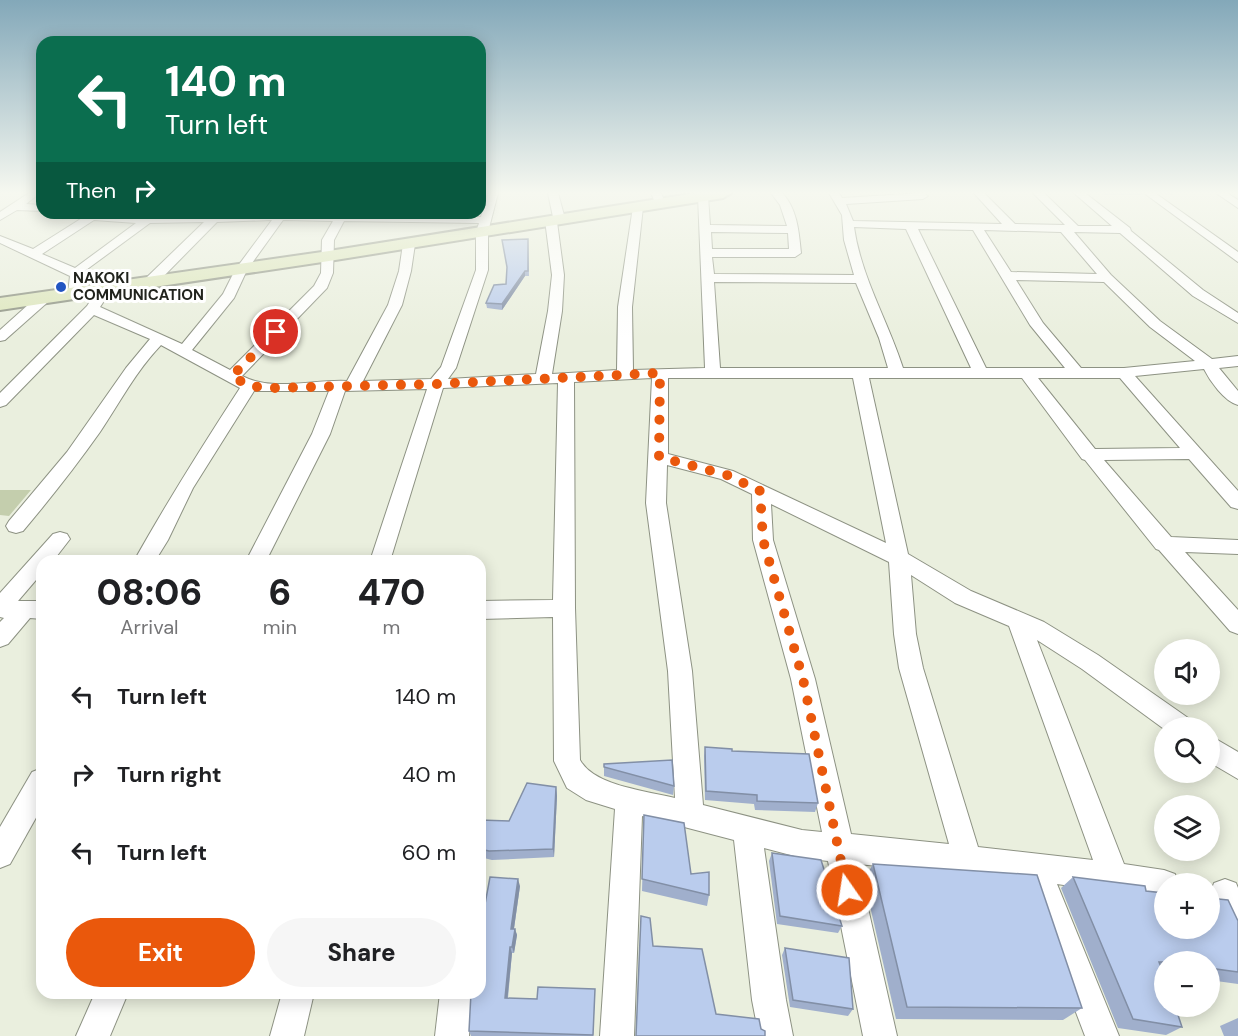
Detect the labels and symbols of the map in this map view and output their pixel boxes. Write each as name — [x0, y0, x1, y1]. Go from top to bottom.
place label: NAKOKI COMMUNICATION — [73, 268, 204, 305]
marker: NAKOKI COMMUNICATION — [54, 280, 68, 294]
pin — [250, 306, 301, 357]
position arrow — [815, 858, 879, 922]

